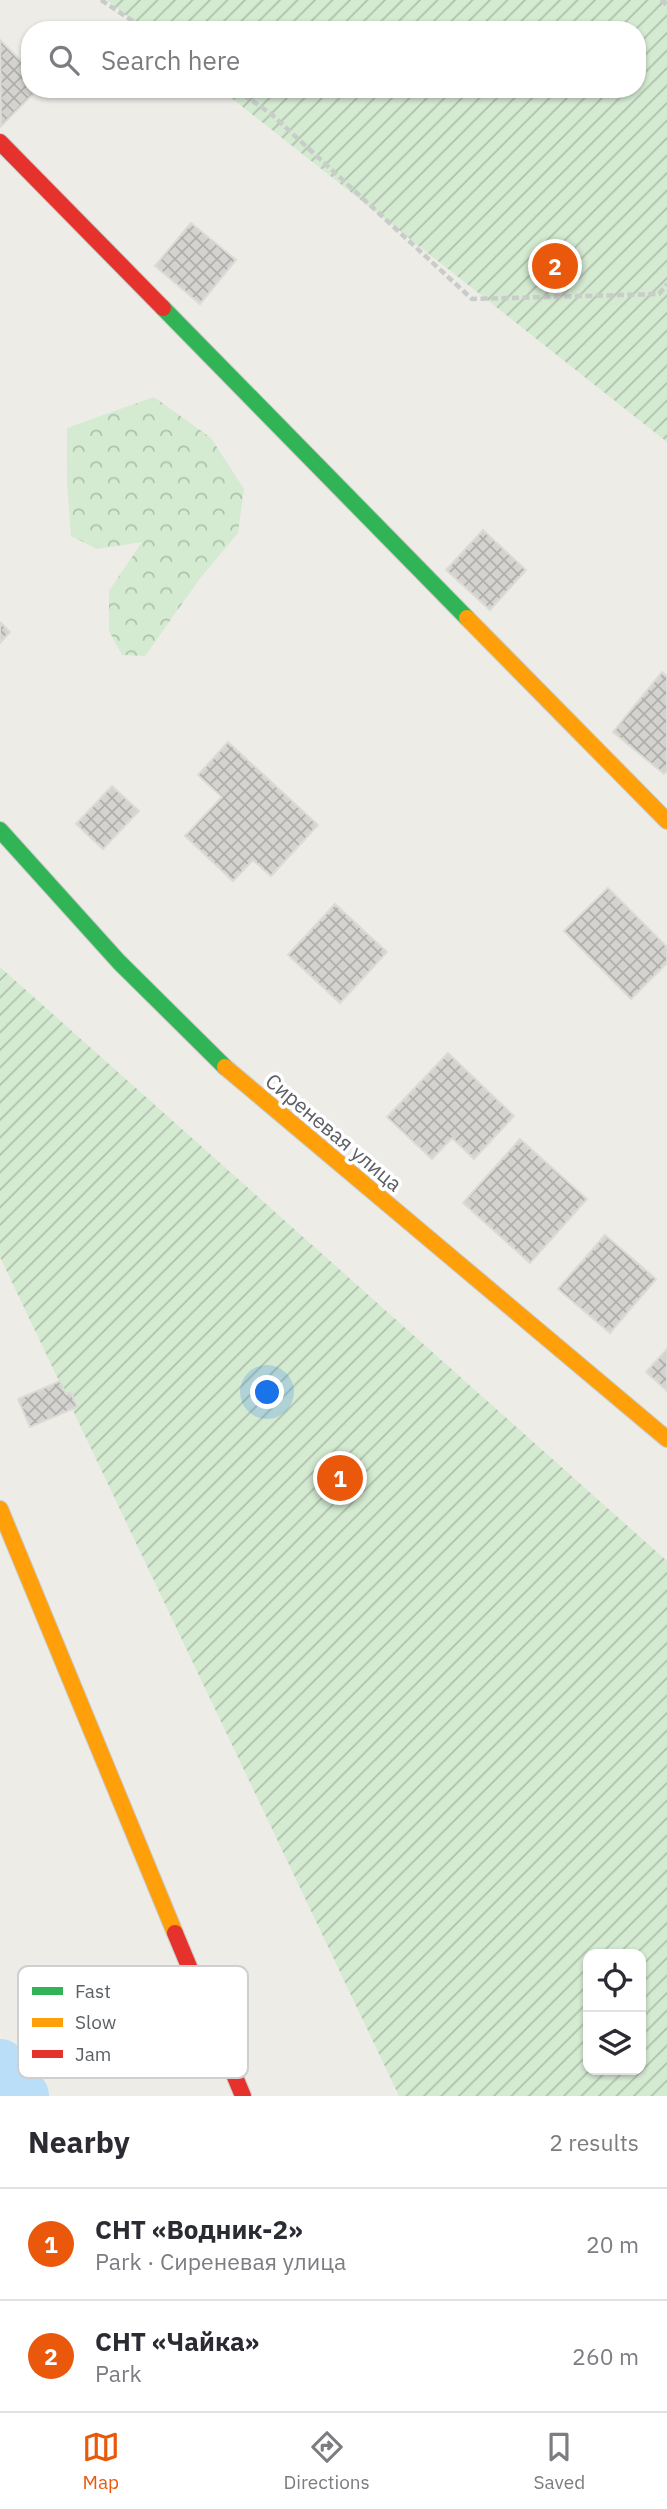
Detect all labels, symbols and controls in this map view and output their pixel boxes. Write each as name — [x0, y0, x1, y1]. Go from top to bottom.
search box — [21, 21, 646, 98]
icon: search — [45, 41, 83, 79]
text: Search here — [101, 43, 240, 77]
pin: 2 — [532, 240, 578, 292]
street label: Сиреневая улица — [260, 1067, 408, 1197]
your location — [250, 1375, 284, 1409]
pin: 1 — [317, 1452, 363, 1504]
map controls — [583, 1949, 646, 2075]
button: locate — [583, 1949, 646, 2012]
legend — [18, 1966, 248, 2078]
text: Fast — [75, 1979, 111, 2003]
text: Slow — [75, 2010, 116, 2034]
button: layers — [583, 2012, 646, 2075]
text: Jam — [75, 2042, 111, 2066]
text: Nearby — [28, 2122, 130, 2161]
text: 2 results — [549, 2127, 639, 2157]
text: СНТ «Водник-2» — [95, 2212, 303, 2246]
text: 1 — [44, 2229, 58, 2259]
text: 20 m — [586, 2229, 639, 2259]
text: Park · Сиреневая улица — [95, 2246, 346, 2276]
text: СНТ «Чайка» — [95, 2324, 259, 2358]
text: 2 — [44, 2341, 58, 2371]
text: 260 m — [572, 2341, 639, 2371]
text: Park — [95, 2358, 142, 2388]
tab: Map — [82, 2428, 120, 2494]
tab: Directions — [283, 2428, 370, 2494]
tab: Saved — [534, 2428, 585, 2494]

